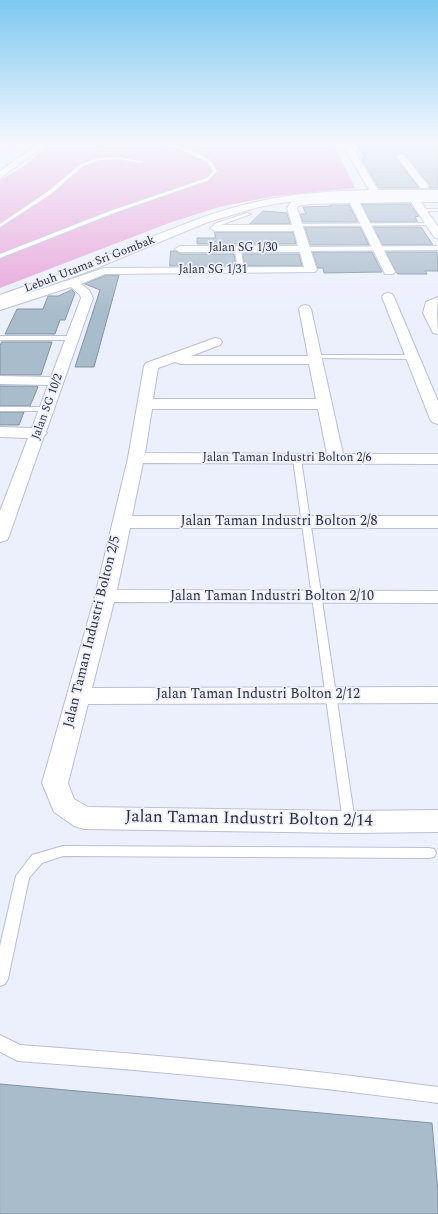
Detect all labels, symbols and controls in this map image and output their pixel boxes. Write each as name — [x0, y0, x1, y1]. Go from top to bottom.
street label: Lebuh Utama Sri Gombak — [23, 233, 157, 297]
street label: Jalan SG 1/30 — [208, 242, 278, 256]
street label: Jalan SG 1/31 — [178, 264, 248, 278]
street label: Jalan SG 10/2 — [29, 372, 67, 442]
street label: Jalan Taman Industri Bolton 2/6 — [203, 452, 371, 466]
street label: Jalan Taman Industri Bolton 2/8 — [180, 514, 378, 530]
street label: Jalan Taman Industri Bolton 2/5 — [61, 534, 125, 730]
street label: Jalan Taman Industri Bolton 2/10 — [170, 589, 374, 605]
street label: Jalan Taman Industri Bolton 2/12 — [156, 687, 360, 703]
street label: Jalan Taman Industri Bolton 2/14 — [125, 808, 373, 832]

